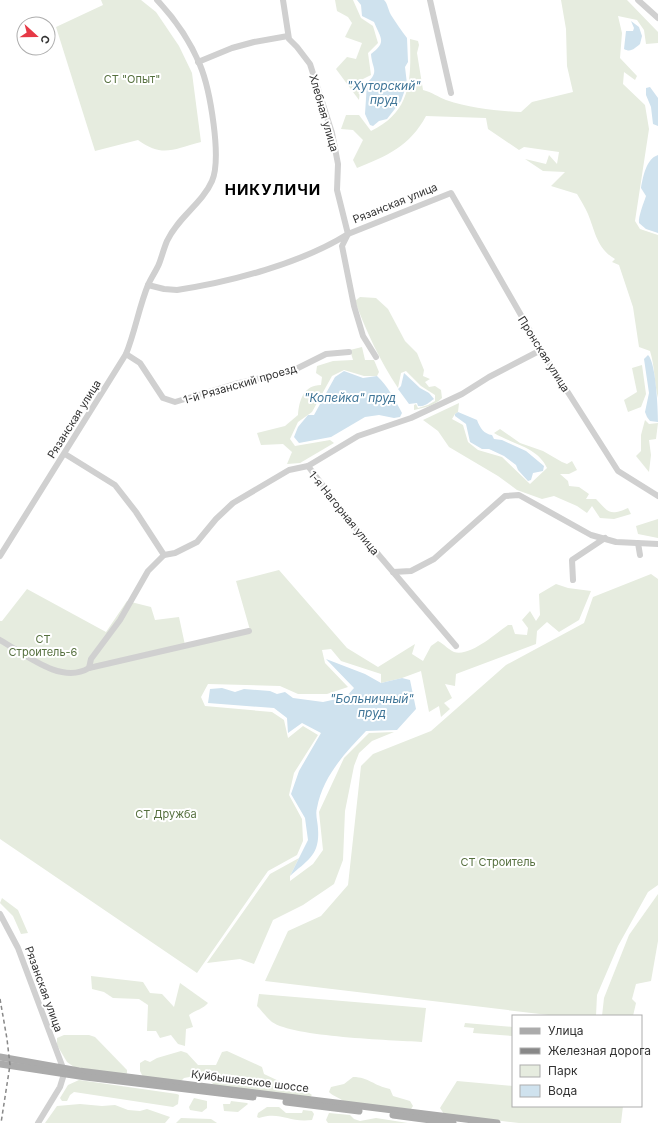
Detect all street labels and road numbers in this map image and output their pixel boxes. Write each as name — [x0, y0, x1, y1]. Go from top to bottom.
street label: Хлебная улица — [306, 73, 342, 153]
street label: Рязанская улица — [351, 180, 439, 226]
street label: Пронская улица — [515, 313, 573, 395]
street label: 1-й Рязанский проезд — [182, 361, 298, 407]
street label: Рязанская улица — [44, 377, 104, 461]
street label: 1-я Нагорная улица — [306, 468, 382, 558]
street label: Рязанская улица — [22, 944, 66, 1034]
street label: Куйбышевское шоссе — [190, 1067, 310, 1095]

